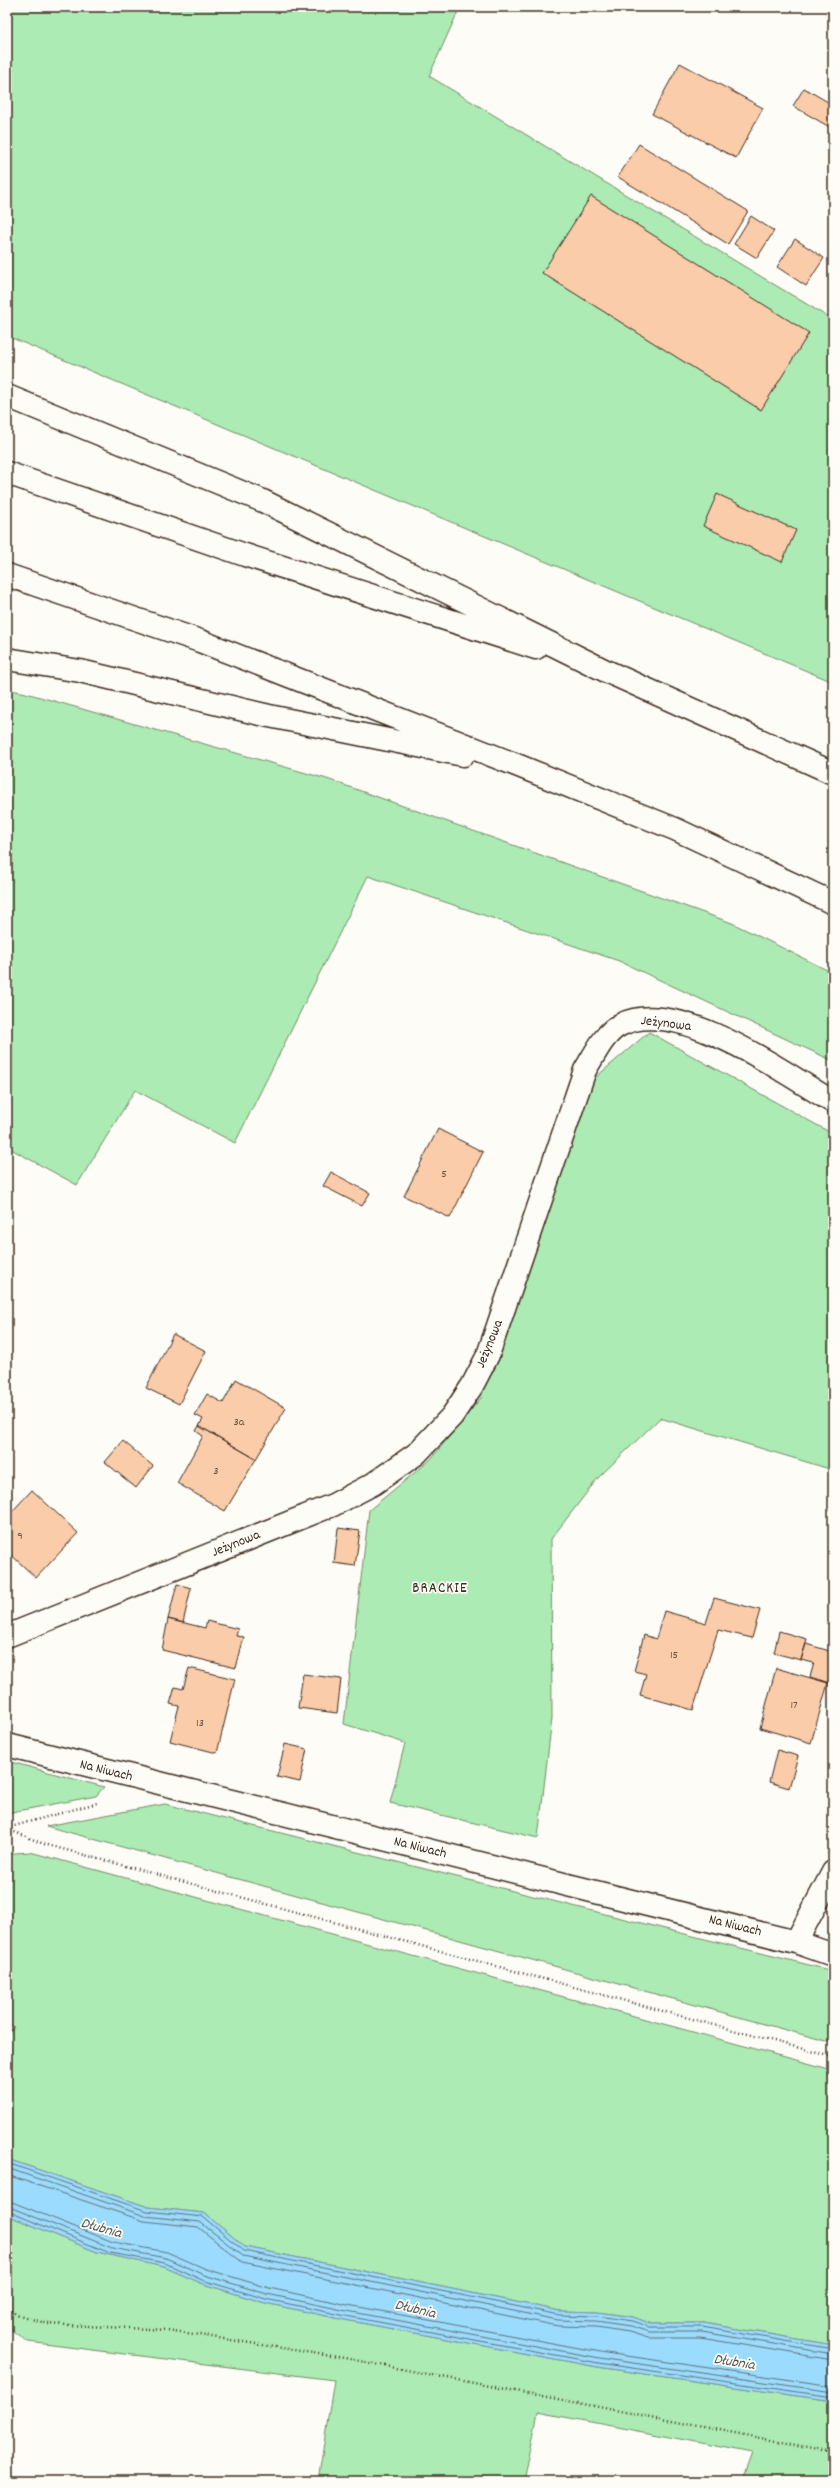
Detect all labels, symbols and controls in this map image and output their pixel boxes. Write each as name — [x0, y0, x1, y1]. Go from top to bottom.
street label: Jeżynowa — [640, 1011, 693, 1037]
house number: 5 — [441, 1166, 447, 1183]
street label: Jeżynowa — [471, 1316, 509, 1371]
house number: 3a — [234, 1414, 245, 1431]
house number: 3 — [213, 1463, 219, 1480]
street label: Jeżynowa — [209, 1525, 264, 1563]
house number: 9 — [17, 1528, 23, 1545]
district label: BRACKIE — [412, 1578, 468, 1600]
house number: 15 — [670, 1647, 678, 1664]
house number: 17 — [790, 1697, 798, 1714]
house number: 13 — [196, 1715, 204, 1732]
street label: Na Niwach — [77, 1755, 135, 1787]
street label: Na Niwach — [391, 1832, 449, 1864]
street label: Na Niwach — [706, 1910, 764, 1942]
water label: Dłubnia — [78, 2213, 125, 2246]
water label: Dłubnia — [392, 2295, 438, 2326]
water label: Dłubnia — [712, 2349, 757, 2377]

